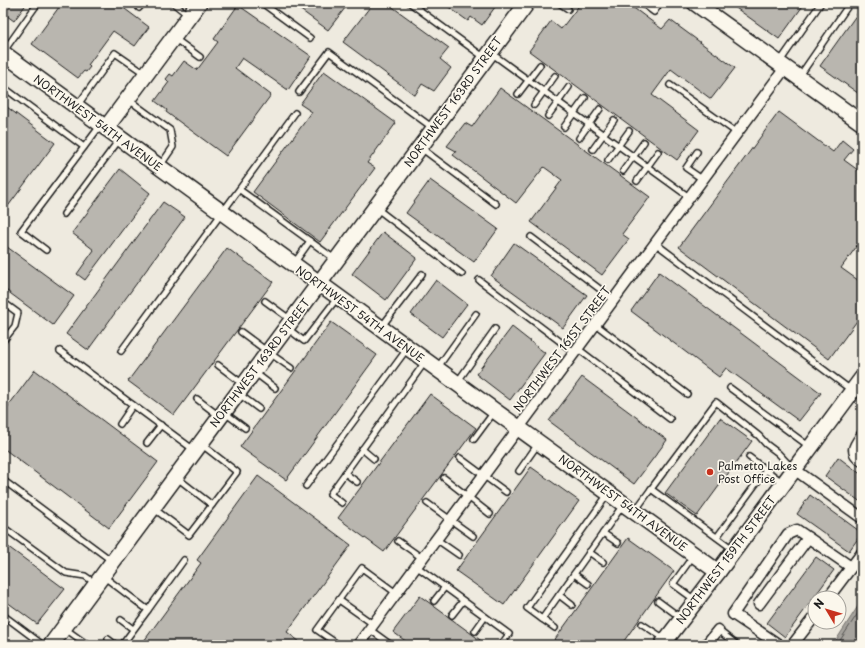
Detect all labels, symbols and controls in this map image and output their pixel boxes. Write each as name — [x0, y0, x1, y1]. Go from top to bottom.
street label: NORTHWEST 163RD STREET — [399, 33, 506, 170]
street label: NORTHWEST 54TH AVENUE — [31, 70, 166, 175]
street label: NORTHWEST 54TH AVENUE — [293, 261, 428, 366]
street label: NORTHWEST 161ST STREET — [509, 282, 615, 415]
street label: NORTHWEST 163RD STREET — [205, 294, 314, 431]
street label: NORTHWEST 54TH AVENUE — [556, 450, 691, 555]
place label: Palmetto Lakes Post Office — [718, 457, 797, 487]
marker: Palmetto Lakes Post Office — [705, 467, 715, 477]
street label: NORTHWEST 159TH STREET — [672, 492, 780, 627]
north arrow — [807, 590, 847, 630]
text: N — [809, 595, 828, 612]

